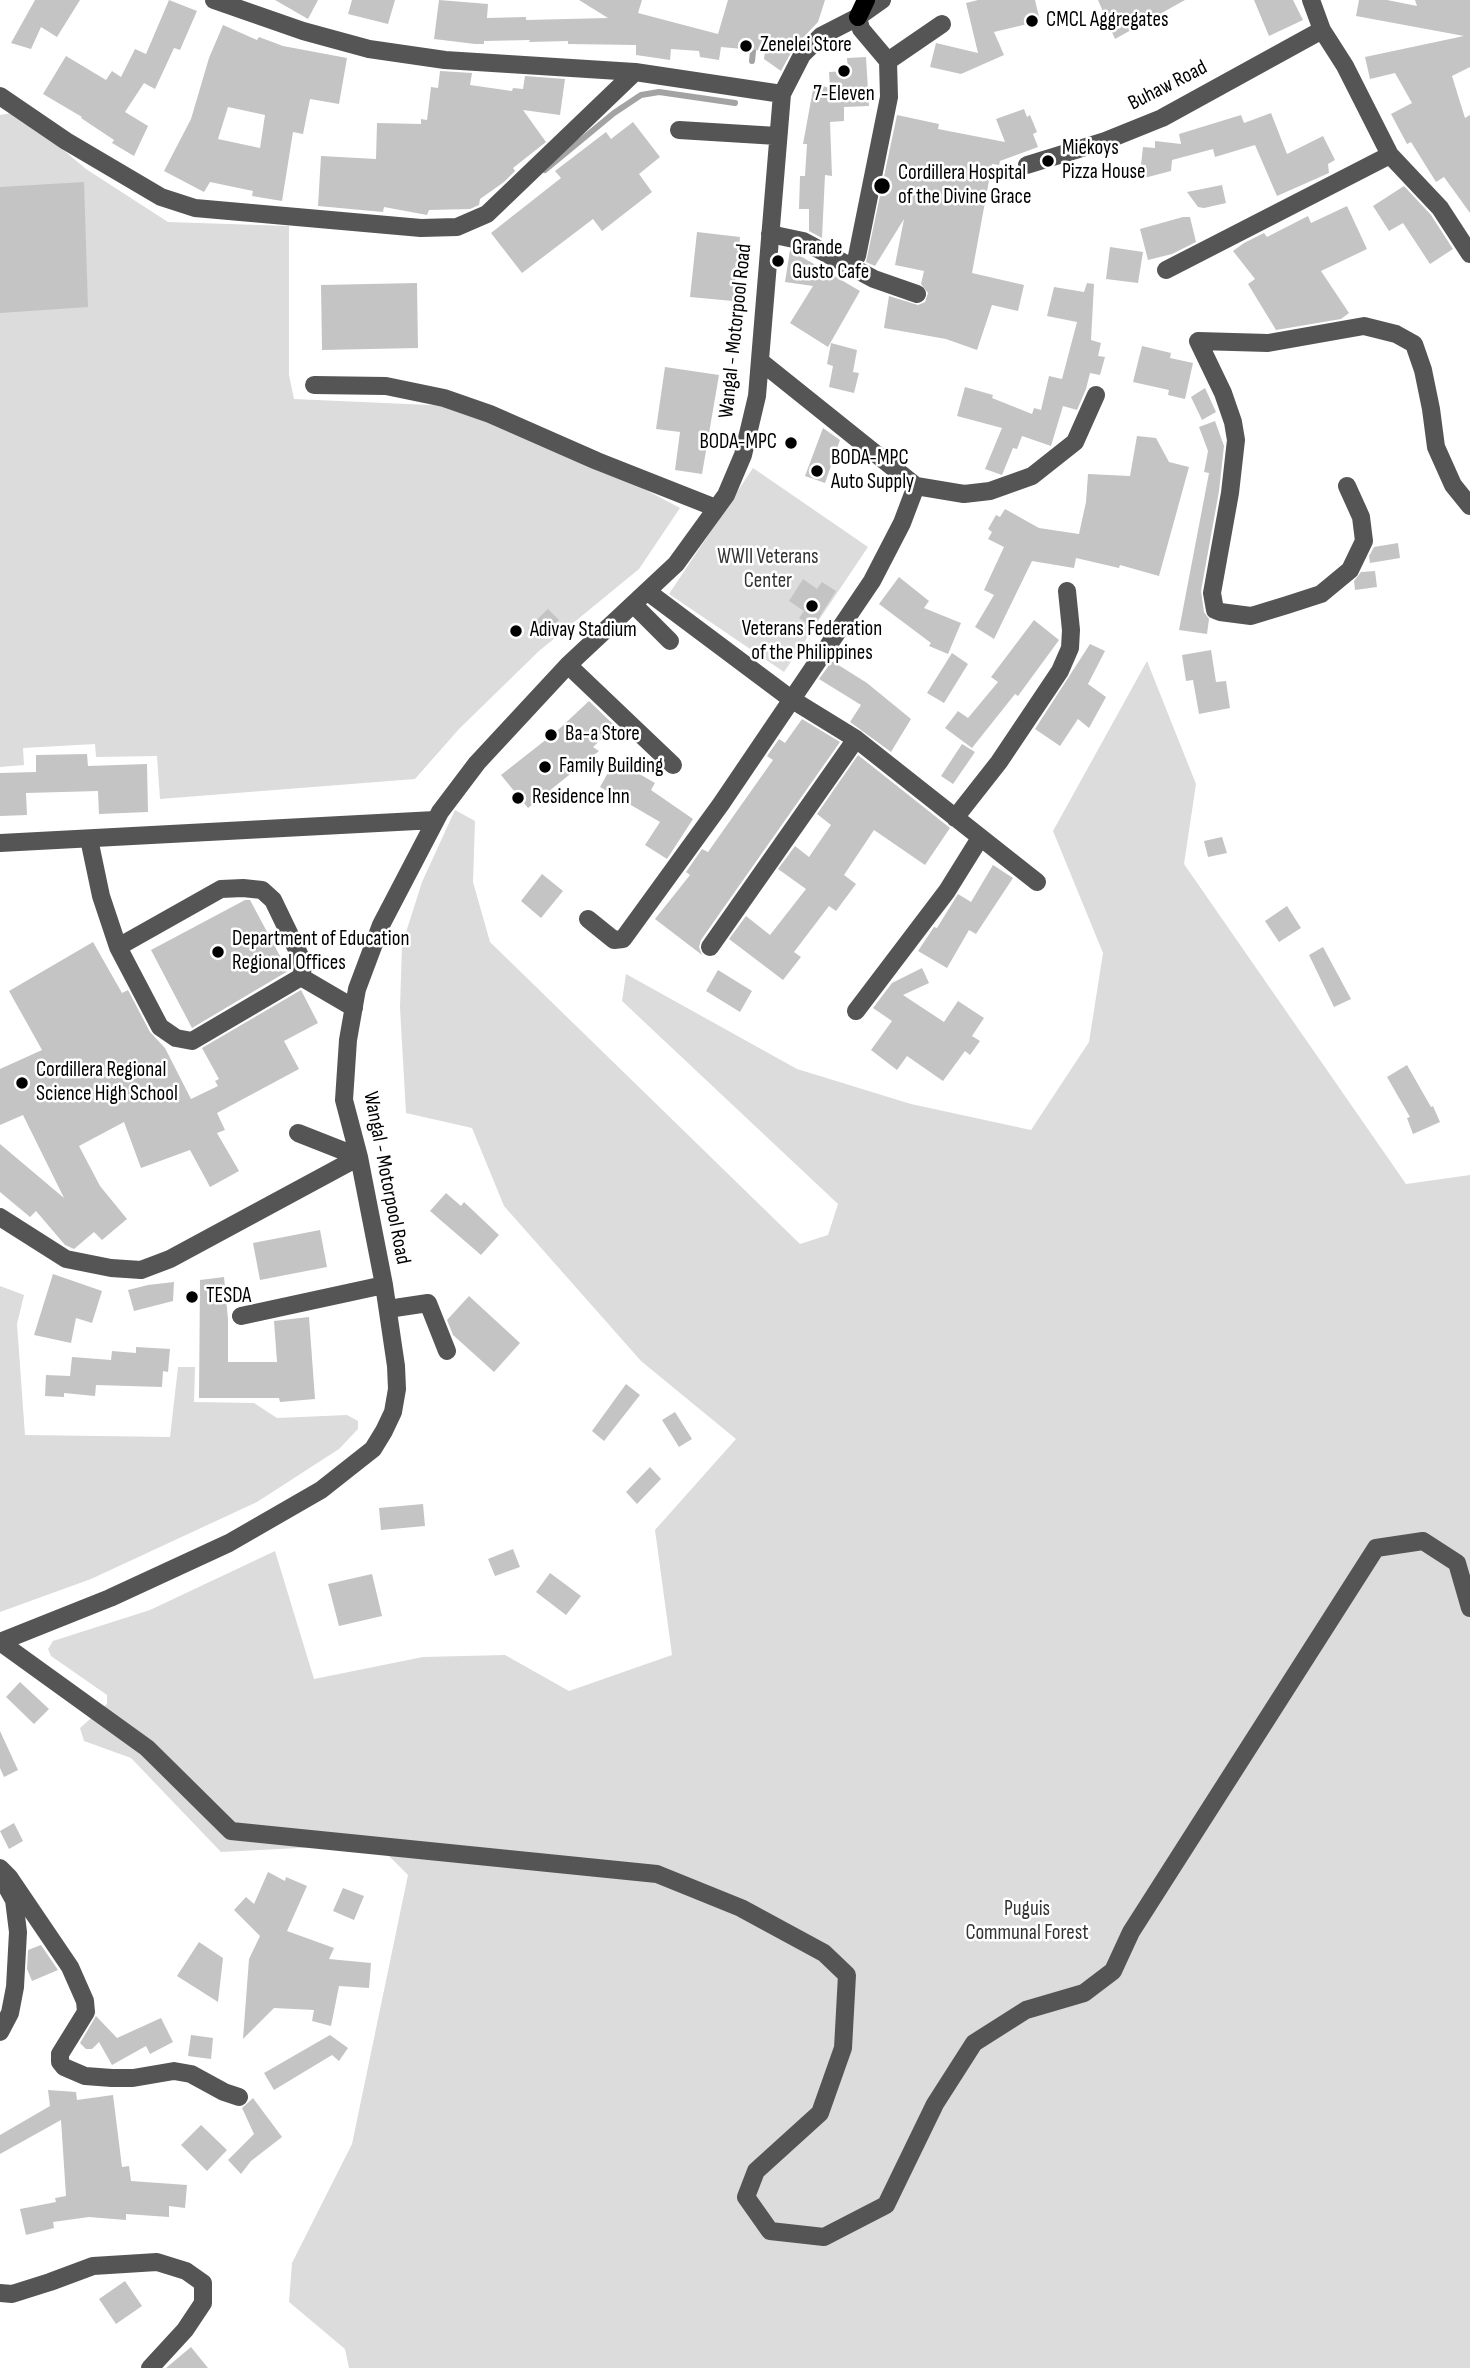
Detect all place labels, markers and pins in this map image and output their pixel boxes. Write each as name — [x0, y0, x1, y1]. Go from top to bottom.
place label: CMCL Aggregates — [1046, 8, 1169, 34]
marker: CMCL Aggregates — [1024, 13, 1040, 29]
place label: Zenelei Store — [760, 33, 852, 59]
marker: Zenelei Store — [738, 38, 754, 54]
marker: 7-Eleven — [836, 63, 852, 79]
place label: 7-Eleven — [813, 82, 875, 108]
place label: Miekoys Pizza House — [1062, 136, 1145, 186]
marker: Miekoys Pizza House — [1040, 153, 1056, 169]
place label: Cordillera Hospital of the Divine Grace — [898, 161, 1031, 211]
marker: Cordillera Hospital of the Divine Grace — [872, 176, 892, 196]
place label: Grande Gusto Cafe — [792, 236, 869, 286]
marker: Grande Gusto Cafe — [770, 253, 786, 269]
place label: BODA-MPC — [699, 430, 777, 456]
marker: BODA-MPC — [783, 435, 799, 451]
place label: BODA-MPC Auto Supply — [831, 446, 914, 496]
marker: BODA-MPC Auto Supply — [809, 463, 825, 479]
marker: Veterans Federation of the Philippines — [804, 598, 820, 614]
place label: Veterans Federation of the Philippines — [742, 617, 882, 667]
place label: Adivay Stadium — [530, 618, 637, 644]
marker: Adivay Stadium — [508, 623, 524, 639]
place label: Ba-a Store — [565, 722, 640, 748]
marker: Ba-a Store — [543, 727, 559, 743]
place label: Family Building — [559, 754, 663, 780]
marker: Family Building — [537, 759, 553, 775]
place label: Residence Inn — [532, 785, 630, 811]
marker: Residence Inn — [510, 790, 526, 806]
place label: Department of Education Regional Offices — [232, 927, 409, 977]
marker: Department of Education Regional Offices — [210, 944, 226, 960]
place label: Cordillera Regional Science High School — [36, 1058, 178, 1108]
marker: Cordillera Regional Science High School — [14, 1075, 30, 1091]
place label: TESDA — [206, 1284, 251, 1310]
marker: TESDA — [184, 1289, 200, 1305]

